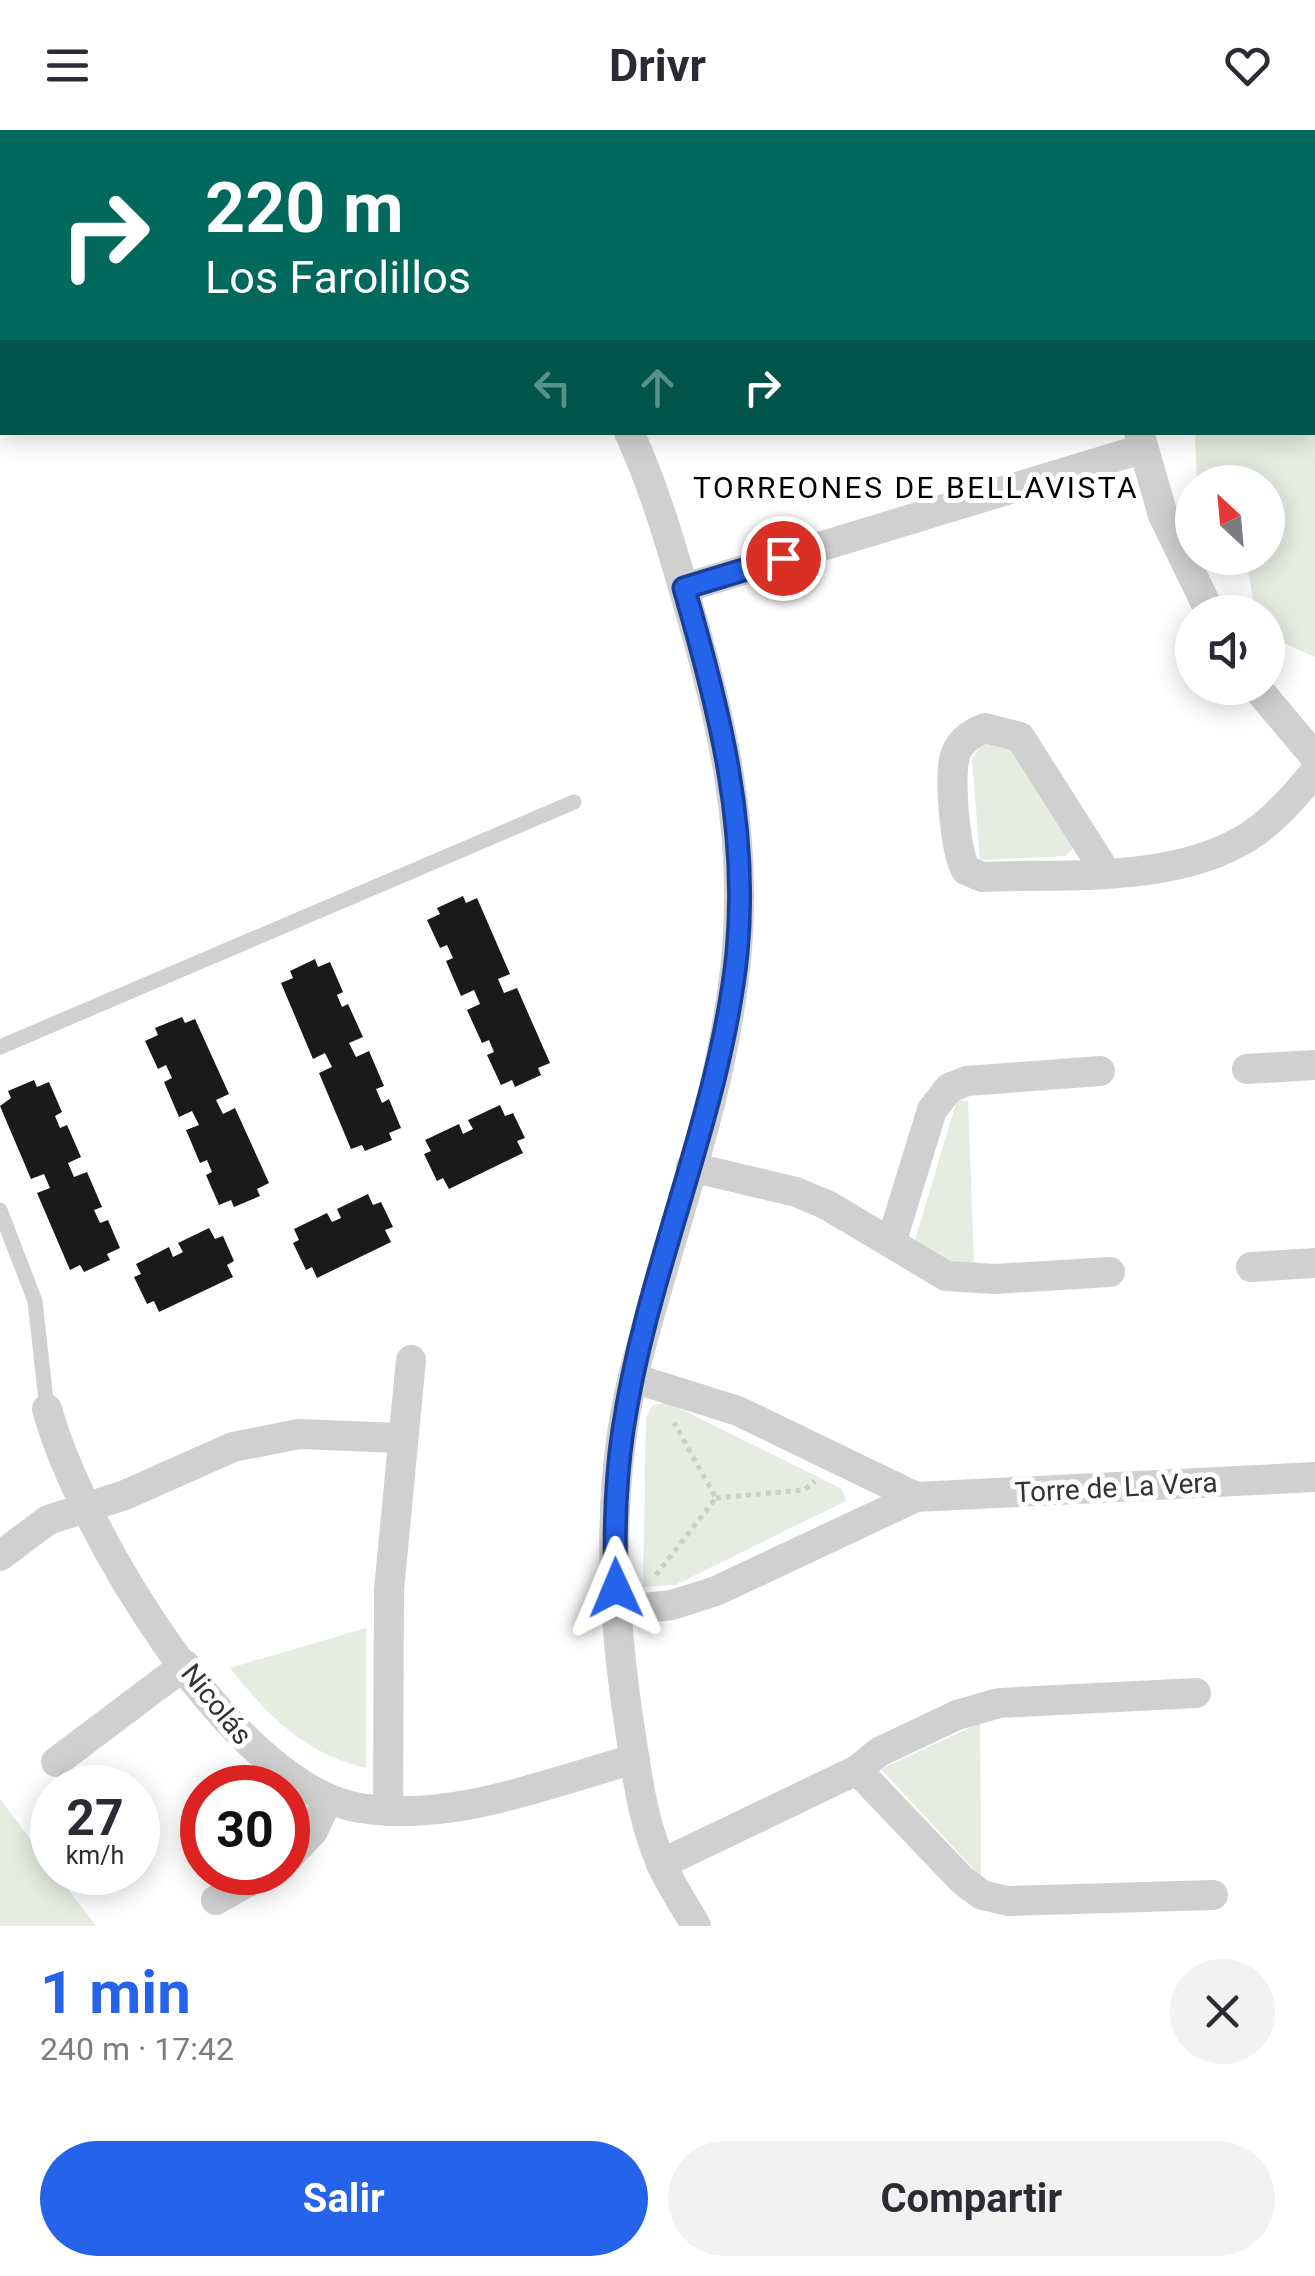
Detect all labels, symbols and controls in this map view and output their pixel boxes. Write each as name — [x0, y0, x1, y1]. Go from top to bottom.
icon: menu — [40, 38, 95, 93]
icon: heart — [1220, 38, 1275, 93]
text: Drivr — [609, 39, 706, 92]
text: 220 m — [205, 167, 404, 249]
icon: right — [40, 170, 170, 300]
text: Los Farolillos — [205, 251, 471, 304]
icon: left — [525, 360, 580, 415]
icon: ahead — [630, 360, 685, 415]
icon: right — [735, 360, 790, 415]
north arrow — [1175, 465, 1285, 575]
map controls — [1175, 465, 1285, 705]
district label: TORREONES DE BELLAVISTA — [693, 470, 1139, 505]
pin — [741, 516, 826, 601]
icon: arrive — [756, 531, 811, 586]
button: sound — [1175, 595, 1285, 705]
street label: Torre de La Vera — [1014, 1466, 1218, 1509]
position arrow — [564, 1536, 668, 1640]
street label: Nicolás — [174, 1657, 259, 1751]
speed limit sign: 30 — [180, 1765, 310, 1895]
text: 27 — [66, 1789, 124, 1847]
text: km/h — [66, 1841, 124, 1870]
text: 1 min — [40, 1957, 191, 2028]
button: close — [1170, 1959, 1275, 2064]
text: 240 m · 17:42 — [40, 2030, 234, 2068]
button: Salir — [40, 2141, 648, 2256]
button: Compartir — [668, 2141, 1275, 2256]

